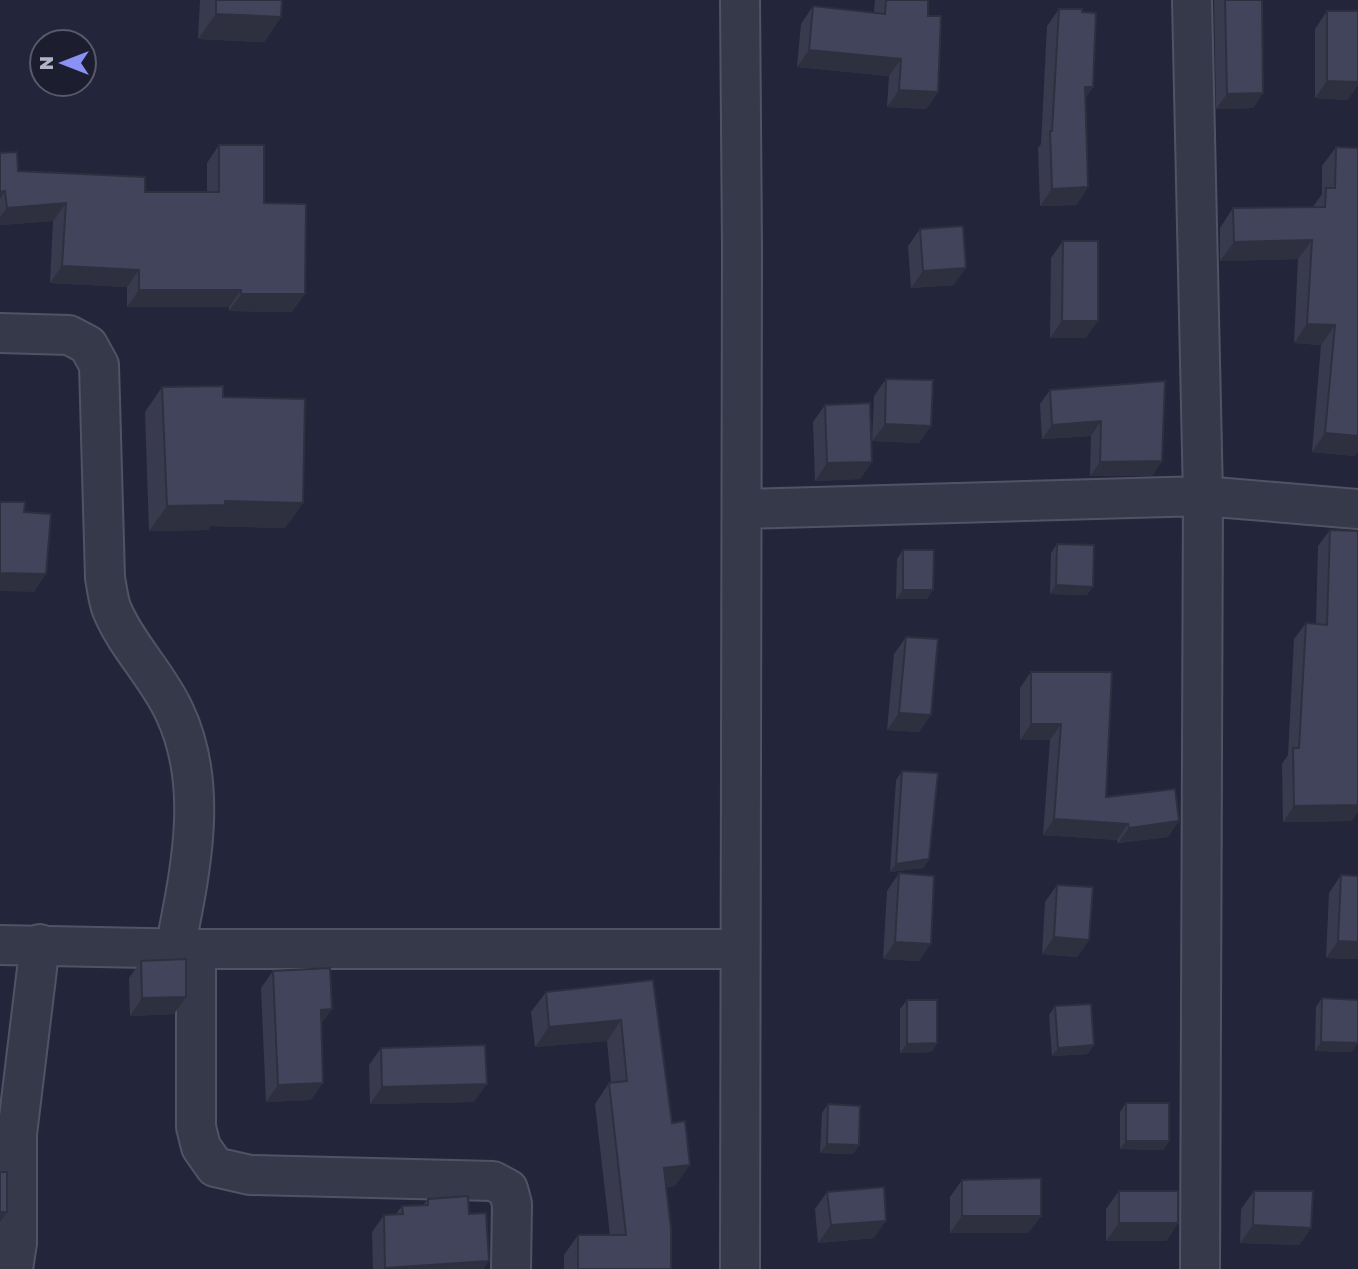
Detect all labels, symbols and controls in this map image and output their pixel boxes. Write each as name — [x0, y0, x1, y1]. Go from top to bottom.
north arrow — [28, 28, 98, 98]
text: N — [34, 56, 57, 70]

